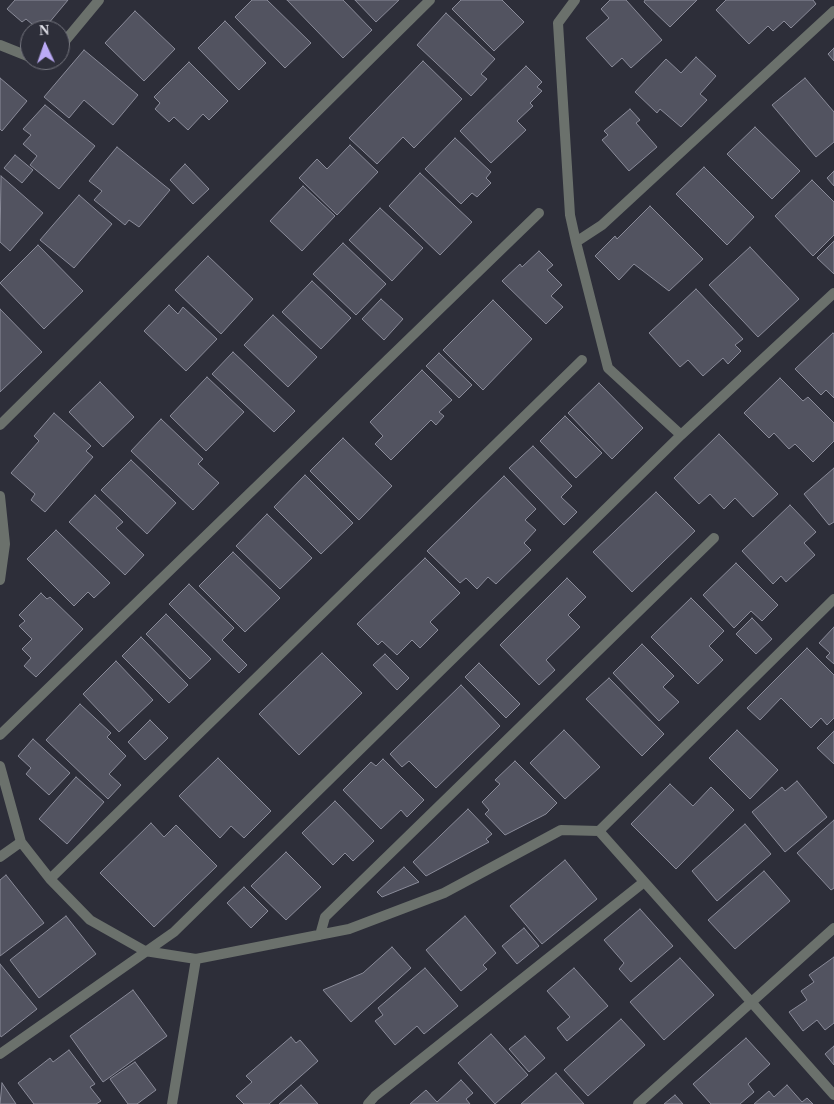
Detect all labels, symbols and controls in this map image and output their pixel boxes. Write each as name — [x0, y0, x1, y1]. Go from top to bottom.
north arrow — [20, 20, 70, 70]
text: N — [39, 23, 50, 38]

